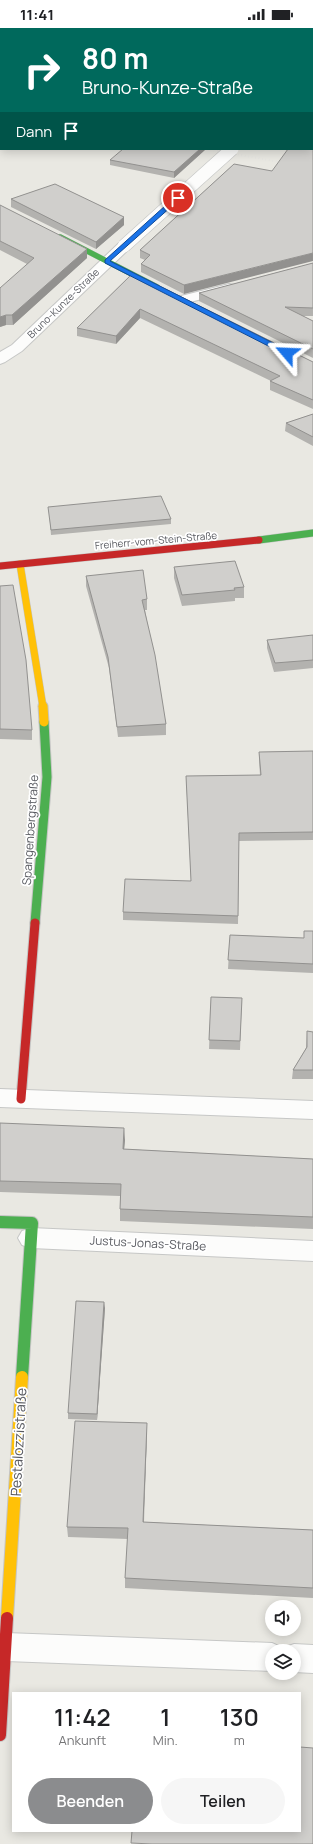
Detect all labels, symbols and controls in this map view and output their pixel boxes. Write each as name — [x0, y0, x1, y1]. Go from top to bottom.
text: 11:41 — [20, 4, 54, 25]
text: 80 m — [82, 39, 148, 77]
icon: right — [16, 44, 68, 96]
text: Bruno-Kunze-Straße — [82, 75, 253, 99]
icon: arrive — [60, 120, 82, 142]
text: Dann — [16, 121, 52, 142]
pin — [161, 181, 195, 215]
icon: arrive — [167, 187, 189, 209]
street label: Bruno-Kunze-Straße — [24, 265, 102, 341]
position arrow — [266, 332, 308, 374]
street label: Freiherr-vom-Stein-Straße — [94, 528, 218, 552]
street label: Spangenbergstraße — [18, 774, 42, 886]
street label: Justus-Jonas-Straße — [89, 1231, 207, 1255]
street label: Pestalozzistraße — [6, 1387, 30, 1497]
map controls — [265, 1600, 301, 1680]
button: sound — [265, 1600, 301, 1636]
button: layers — [265, 1644, 301, 1680]
text: 11:42 — [54, 1700, 111, 1733]
text: 1 — [160, 1700, 170, 1733]
text: 130 — [220, 1700, 259, 1733]
text: Ankunft — [59, 1731, 106, 1749]
text: Min. — [153, 1731, 178, 1749]
text: m — [234, 1731, 245, 1749]
button: Beenden — [28, 1778, 153, 1824]
button: Teilen — [161, 1778, 285, 1824]

